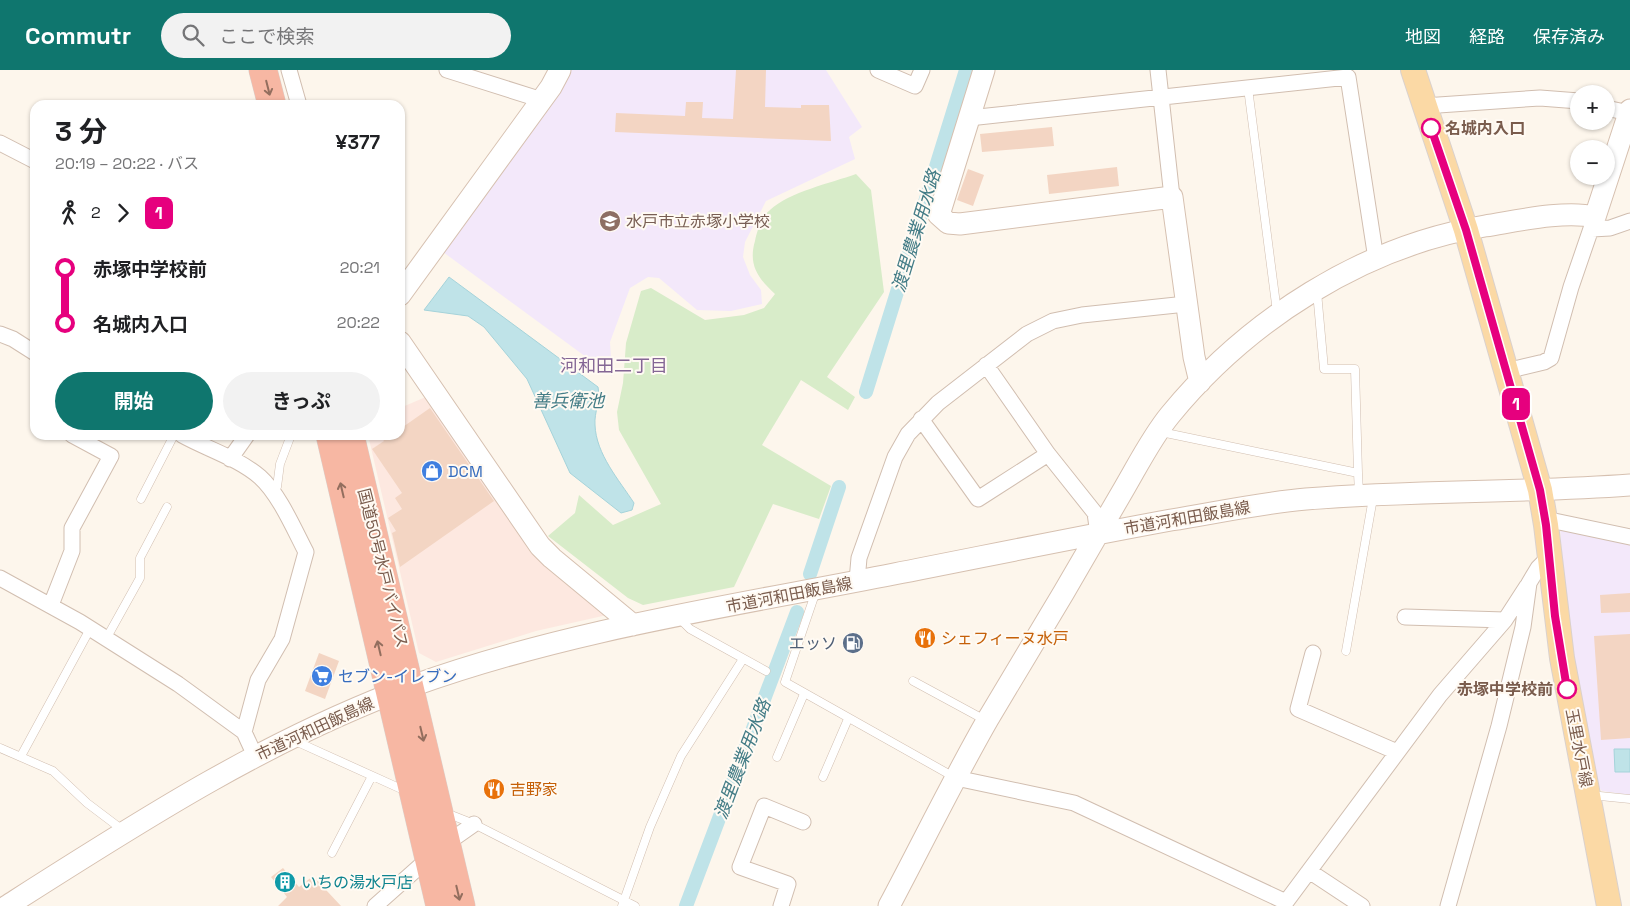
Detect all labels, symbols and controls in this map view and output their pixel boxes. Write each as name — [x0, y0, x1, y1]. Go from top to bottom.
search box — [161, 13, 511, 58]
text: Commutr — [25, 20, 131, 51]
icon: search — [179, 21, 207, 49]
text: ここで検索 — [219, 24, 314, 49]
text: 地図 — [1405, 25, 1441, 48]
text: 経路 — [1469, 25, 1505, 48]
text: 保存済み — [1533, 25, 1605, 48]
one-way arrow — [264, 79, 273, 95]
map controls — [1570, 85, 1615, 185]
button: + — [1570, 85, 1615, 130]
text: 3 分 — [55, 113, 107, 149]
marker: 名城内入口 — [1421, 118, 1441, 138]
place label: 名城内入口 — [1445, 118, 1525, 139]
text: ¥377 — [336, 130, 380, 155]
button: − — [1570, 140, 1615, 185]
text: 20:19 – 20:22 · バス — [55, 153, 199, 174]
water label: 渡里農業用水路 — [887, 165, 946, 295]
icon: walk — [55, 199, 83, 227]
icon: forward — [109, 199, 137, 227]
text: 1 — [155, 201, 163, 224]
text: 2 — [91, 202, 101, 223]
school or university icon: 水戸市立赤塚小学校 — [598, 209, 622, 233]
place label: 水戸市立赤塚小学校 — [626, 211, 770, 232]
text: 赤塚中学校前 — [93, 257, 207, 282]
text: 20:21 — [340, 257, 380, 278]
text: 名城内入口 — [93, 312, 188, 337]
text: 20:22 — [337, 312, 380, 333]
district label: 河和田二丁目 — [560, 354, 668, 377]
button: 開始 — [55, 372, 213, 430]
button: きっぷ — [223, 372, 380, 430]
line badge: 1 — [1500, 388, 1532, 420]
water label: 善兵衛池 — [532, 389, 606, 412]
text: 1 — [1512, 392, 1520, 415]
shop icon: DCM — [420, 459, 444, 483]
place label: DCM — [448, 461, 483, 482]
one-way arrow — [337, 482, 346, 498]
street label: 国道50号水戸バイパス — [353, 486, 413, 650]
street label: 市道河和田飯島線 — [1122, 497, 1252, 539]
street label: 市道河和田飯島線 — [724, 572, 854, 618]
restaurant icon: シェフィーヌ水戸 — [913, 626, 937, 650]
place label: シェフィーヌ水戸 — [941, 628, 1069, 649]
fuel station icon: エッソ — [841, 631, 865, 655]
place label: エッソ — [789, 633, 837, 654]
one-way arrow — [374, 640, 383, 656]
supermarket icon: セブン-イレブン — [310, 664, 334, 688]
place label: セブン-イレブン — [338, 666, 457, 687]
place label: 赤塚中学校前 — [1457, 679, 1553, 700]
marker: 赤塚中学校前 — [1557, 679, 1577, 699]
street label: 市道河和田飯島線 — [253, 692, 377, 766]
water label: 渡里農業用水路 — [709, 694, 776, 822]
street label: 玉里水戸線 — [1561, 707, 1597, 789]
one-way arrow — [418, 726, 427, 742]
restaurant icon: 吉野家 — [482, 777, 506, 801]
place label: 吉野家 — [510, 779, 558, 800]
building icon: いちの湯水戸店 — [273, 870, 297, 894]
place label: いちの湯水戸店 — [301, 872, 413, 893]
one-way arrow — [454, 884, 463, 900]

